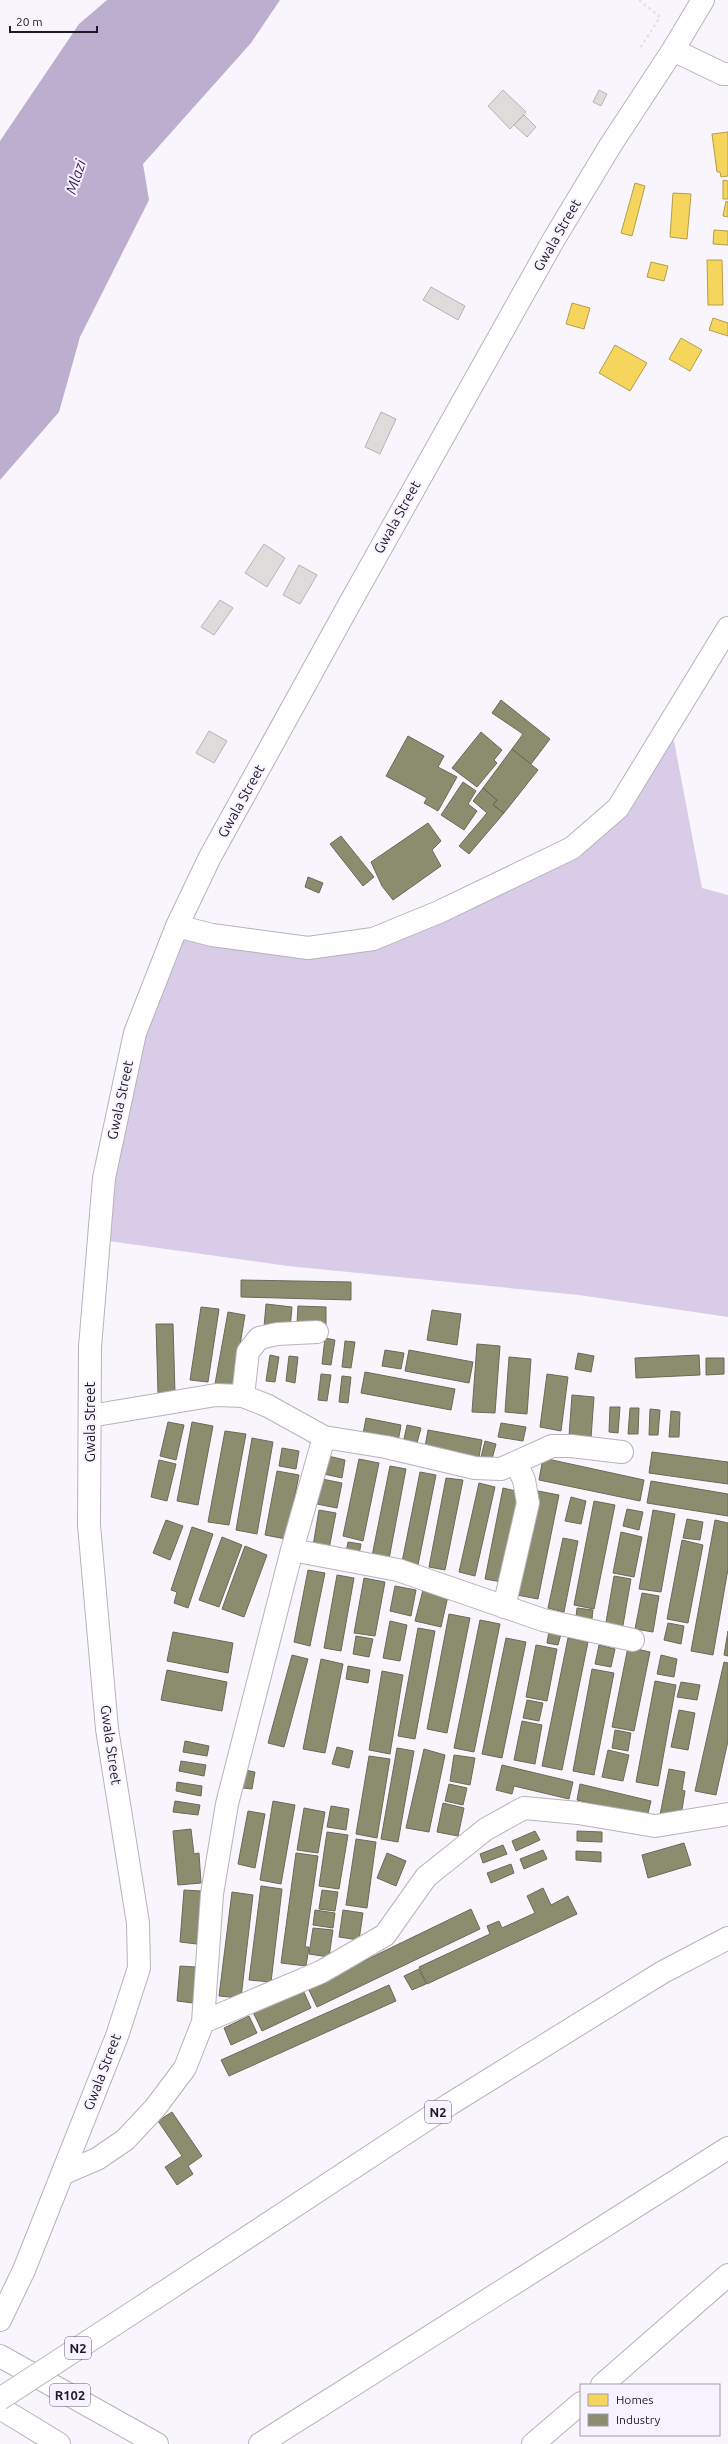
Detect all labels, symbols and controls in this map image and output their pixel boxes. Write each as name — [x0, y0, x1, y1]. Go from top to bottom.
scale bar — [10, 8, 97, 34]
text: 20 m — [16, 15, 43, 28]
water label: Mlazi — [62, 156, 89, 196]
street label: Gwala Street — [530, 196, 584, 274]
street label: Gwala Street — [370, 477, 424, 556]
street label: Gwala Street — [214, 761, 268, 840]
street label: Gwala Street — [104, 1058, 136, 1141]
street label: Gwala Street — [82, 1381, 98, 1462]
street label: Gwala Street — [97, 1704, 125, 1786]
street label: Gwala Street — [80, 2031, 124, 2112]
road number: N2 — [425, 2101, 451, 2123]
road number: N2 — [65, 2337, 91, 2359]
road number: R102 — [50, 2384, 90, 2406]
legend — [580, 2384, 720, 2436]
text: Homes — [616, 2393, 654, 2406]
text: Industry — [616, 2413, 661, 2426]

